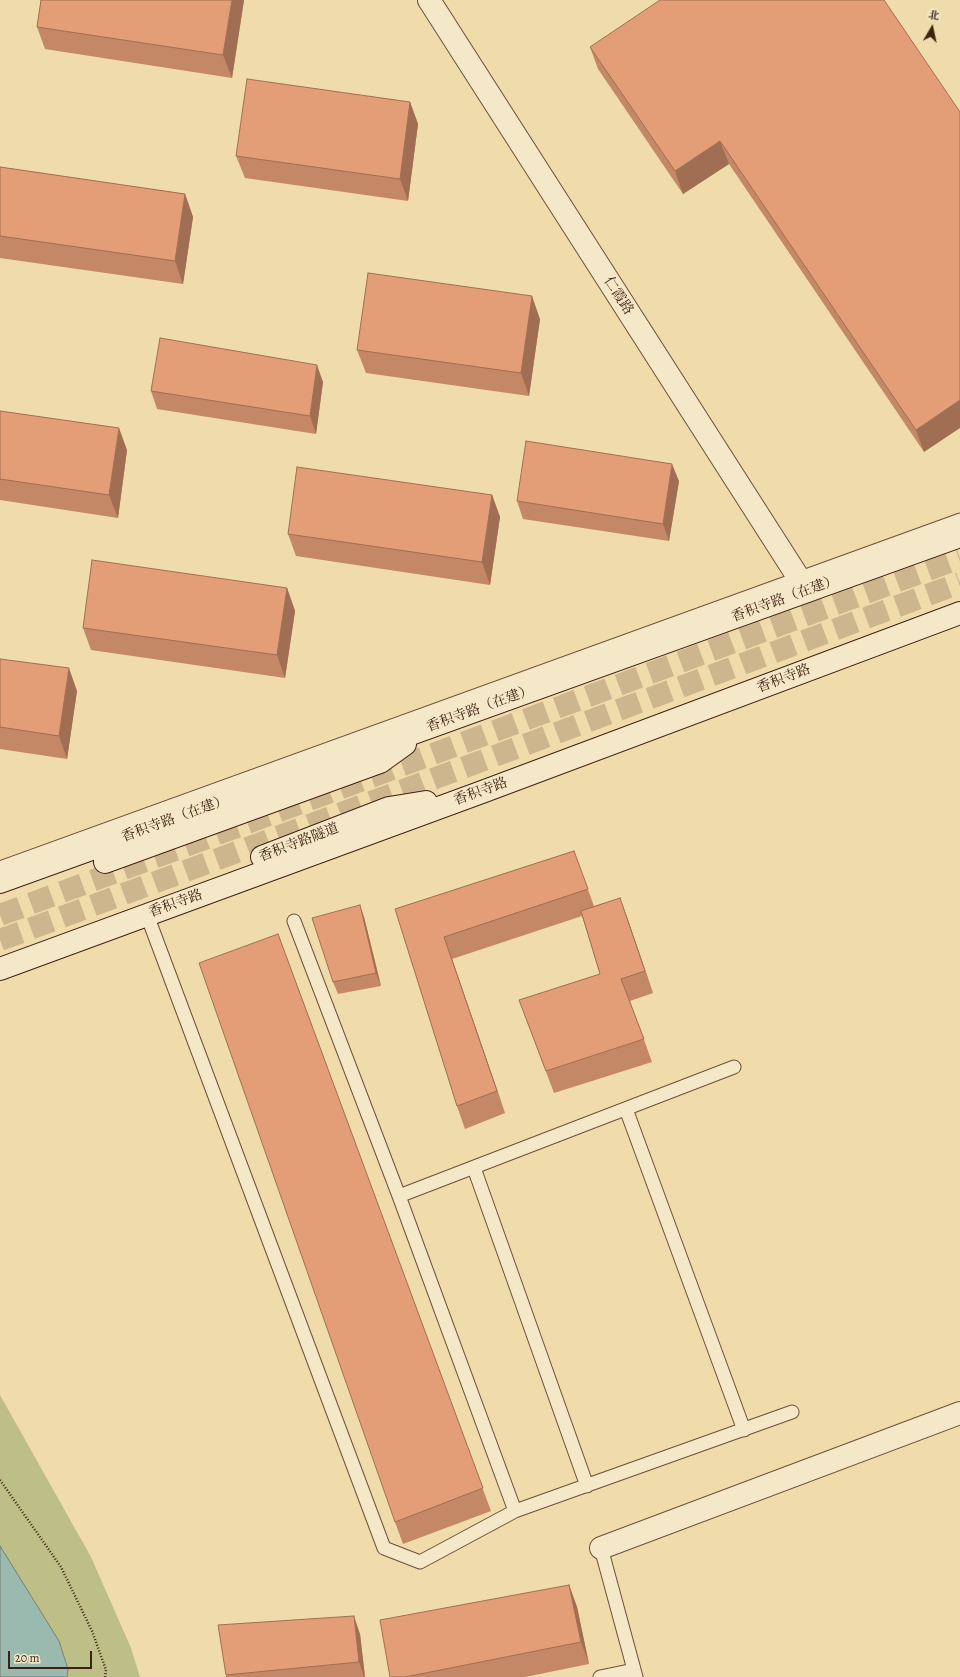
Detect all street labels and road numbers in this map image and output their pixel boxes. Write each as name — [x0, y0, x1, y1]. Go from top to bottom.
street label: 仁霞路 — [600, 274, 636, 318]
street label: 香积寺路（在建） — [730, 572, 840, 626]
street label: 香积寺路 — [755, 661, 813, 697]
street label: 香积寺路（在建） — [425, 682, 535, 736]
street label: 香积寺路 — [452, 775, 510, 809]
street label: 香积寺路（在建） — [120, 792, 230, 846]
street label: 香积寺路隧道 — [257, 820, 341, 866]
street label: 香积寺路 — [147, 887, 205, 921]

